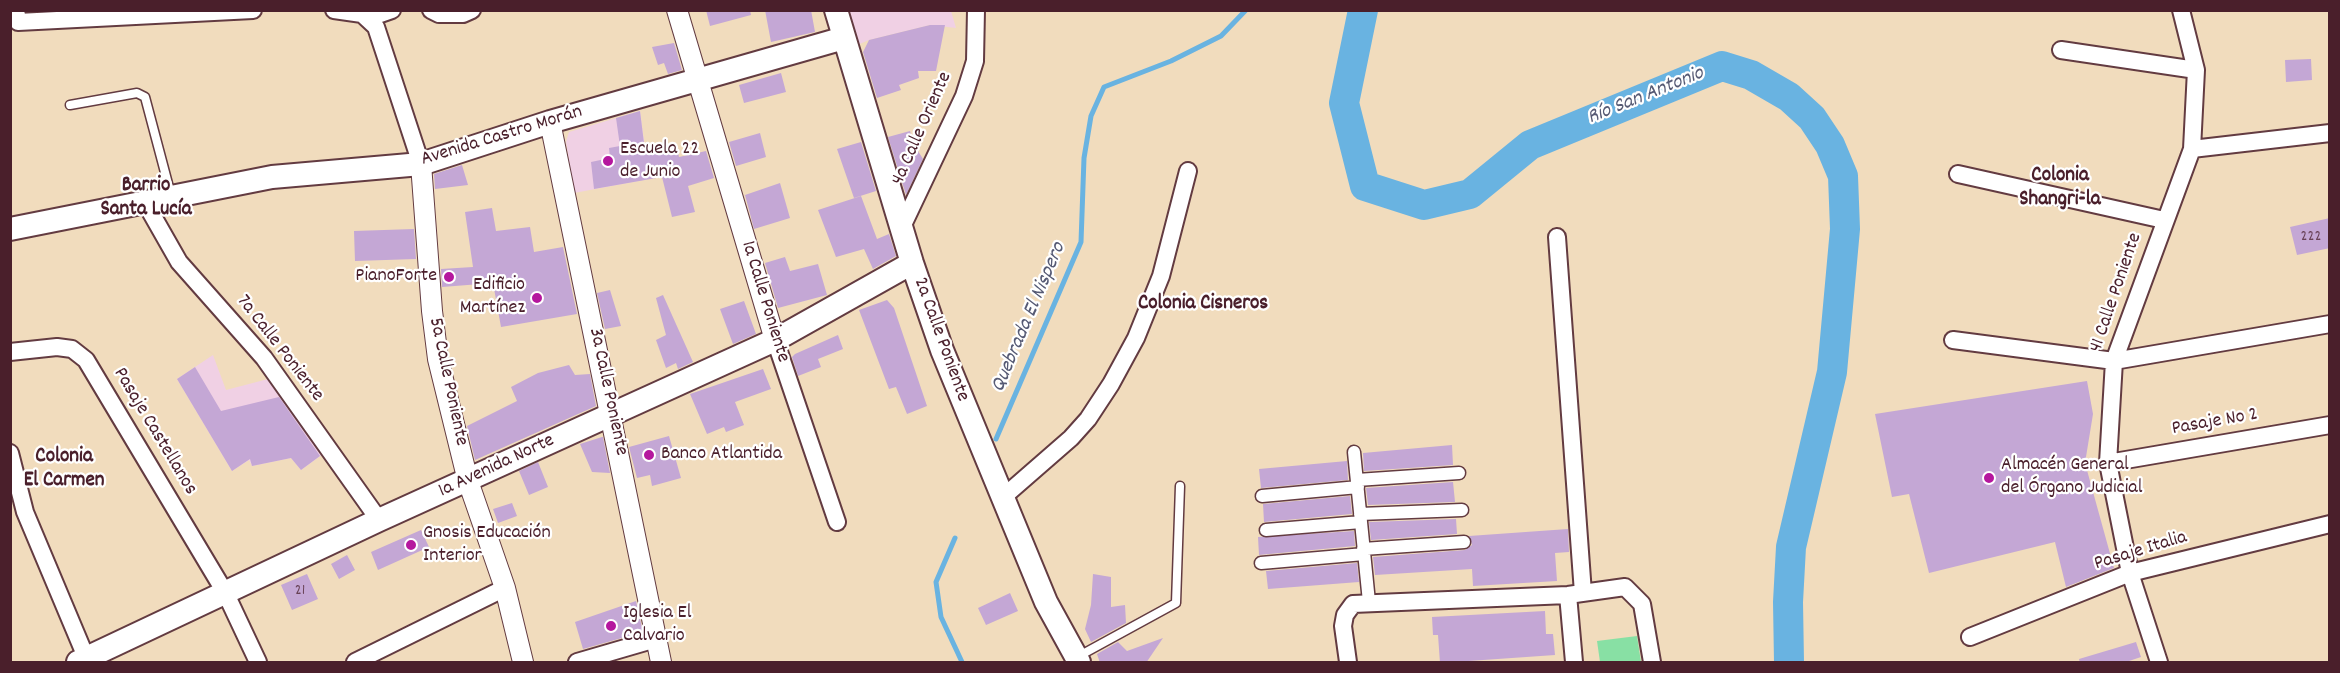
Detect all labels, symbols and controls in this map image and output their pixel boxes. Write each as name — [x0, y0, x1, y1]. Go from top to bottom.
water label: Río San Antonio — [1584, 62, 1708, 132]
street label: 4a Calle Oriente — [887, 69, 959, 189]
street label: Avenida Castro Morán — [418, 101, 586, 173]
place label: Escuela 22 de Junio — [620, 138, 699, 185]
marker: Escuela 22 de Junio — [601, 154, 615, 168]
district label: Colonia Shangri-la — [2019, 164, 2101, 214]
district label: Barrio Santa Lucía — [100, 174, 192, 224]
house number: 222 — [2301, 228, 2321, 248]
street label: 41 Calle Poniente — [2085, 230, 2149, 356]
street label: 1a Calle Poniente — [734, 238, 794, 366]
water label: Quebrada El Nispero — [987, 239, 1073, 397]
place label: PianoForte — [355, 265, 437, 289]
marker: PianoForte — [442, 270, 456, 284]
place label: Edificio Martínez — [460, 274, 525, 321]
street label: 2a Calle Poniente — [906, 275, 974, 405]
street label: 7a Calle Poniente — [230, 291, 328, 407]
marker: Edificio Martínez — [530, 291, 544, 305]
district label: Colonia Cisneros — [1138, 292, 1268, 318]
street label: 5a Calle Poniente — [422, 316, 472, 448]
street label: 3a Calle Poniente — [582, 326, 632, 458]
street label: Pasaje Castellanos — [107, 364, 201, 500]
street label: Pasaje No 2 — [2170, 404, 2260, 442]
street label: 1a Avenida Norte — [435, 430, 559, 504]
place label: Banco Atlantida — [661, 443, 782, 467]
district label: Colonia El Carmen — [24, 445, 104, 495]
marker: Banco Atlantida — [642, 448, 656, 462]
place label: Almacén General del Órgano Judicial — [2001, 454, 2142, 501]
marker: Almacén General del Órgano Judicial — [1982, 471, 1996, 485]
place label: Gnosis Educación Interior — [423, 522, 551, 569]
street label: Pasaje Italia — [2092, 527, 2190, 577]
marker: Gnosis Educación Interior — [404, 538, 418, 552]
house number: 21 — [295, 582, 305, 602]
place label: Iglesia El Calvario — [623, 602, 691, 649]
marker: Iglesia El Calvario — [604, 619, 618, 633]

